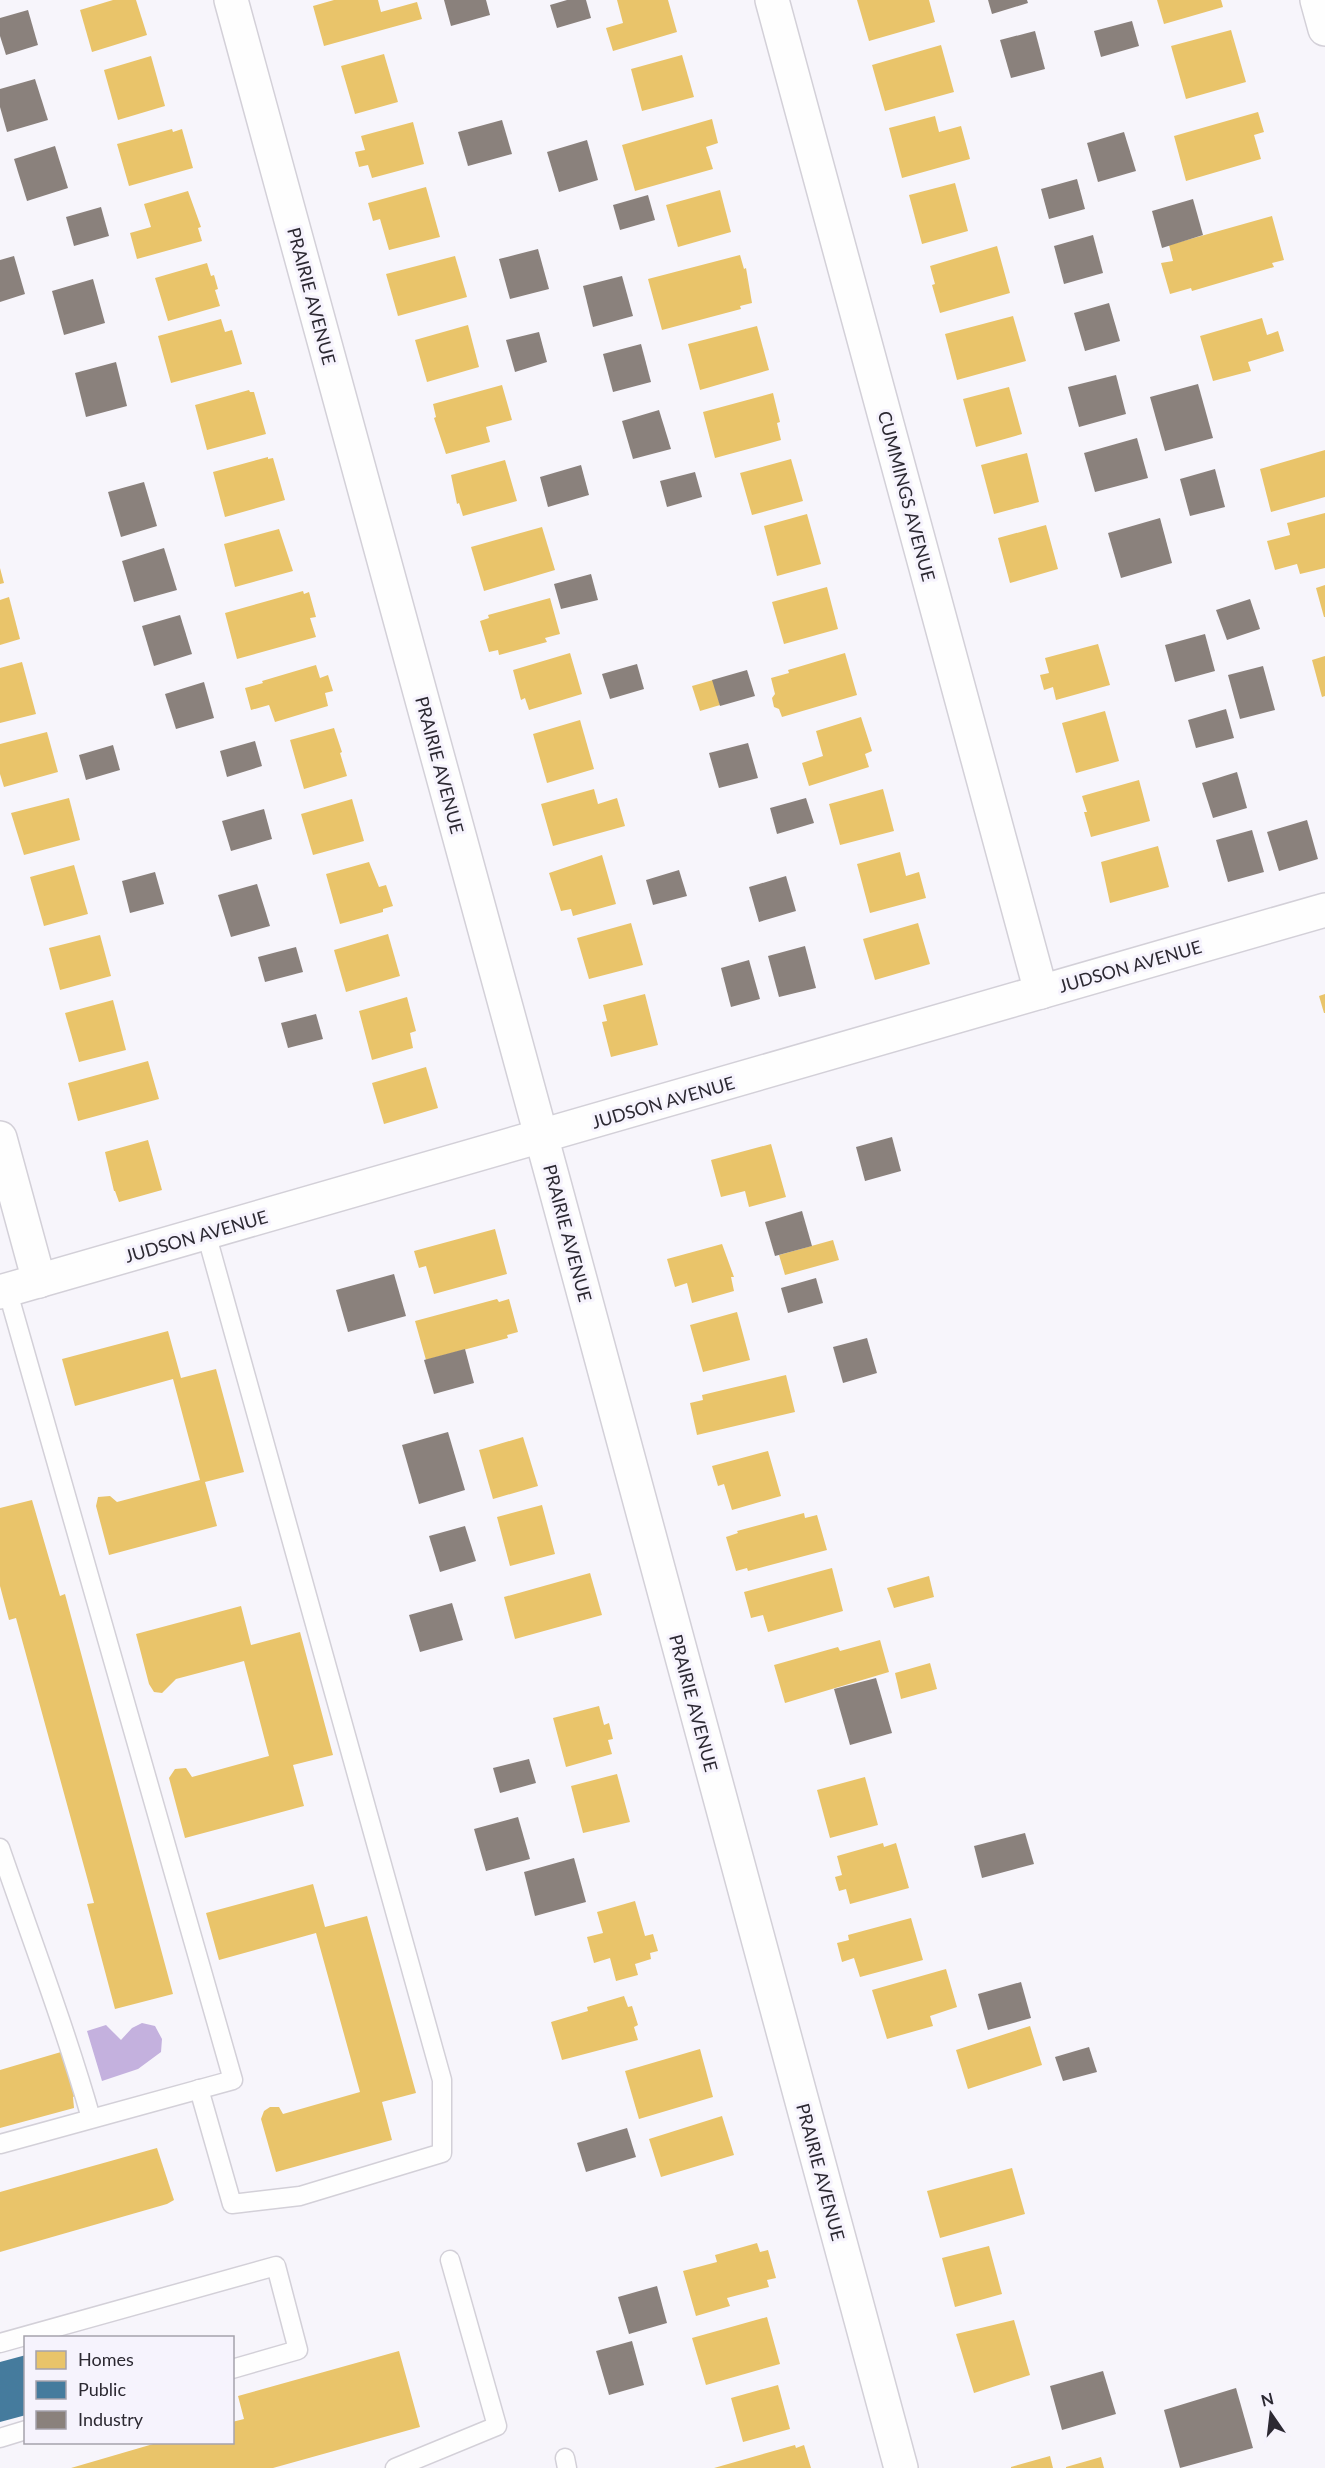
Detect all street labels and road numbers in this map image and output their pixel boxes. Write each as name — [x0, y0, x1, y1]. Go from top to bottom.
street label: PRAIRIE AVENUE — [283, 225, 341, 367]
street label: CUMMINGS AVENUE — [874, 408, 940, 584]
street label: PRAIRIE AVENUE — [411, 694, 469, 836]
street label: JUDSON AVENUE — [1056, 935, 1204, 997]
street label: JUDSON AVENUE — [589, 1071, 737, 1133]
street label: PRAIRIE AVENUE — [539, 1162, 597, 1304]
street label: JUDSON AVENUE — [122, 1205, 270, 1267]
street label: PRAIRIE AVENUE — [665, 1632, 723, 1774]
street label: PRAIRIE AVENUE — [792, 2101, 850, 2243]

